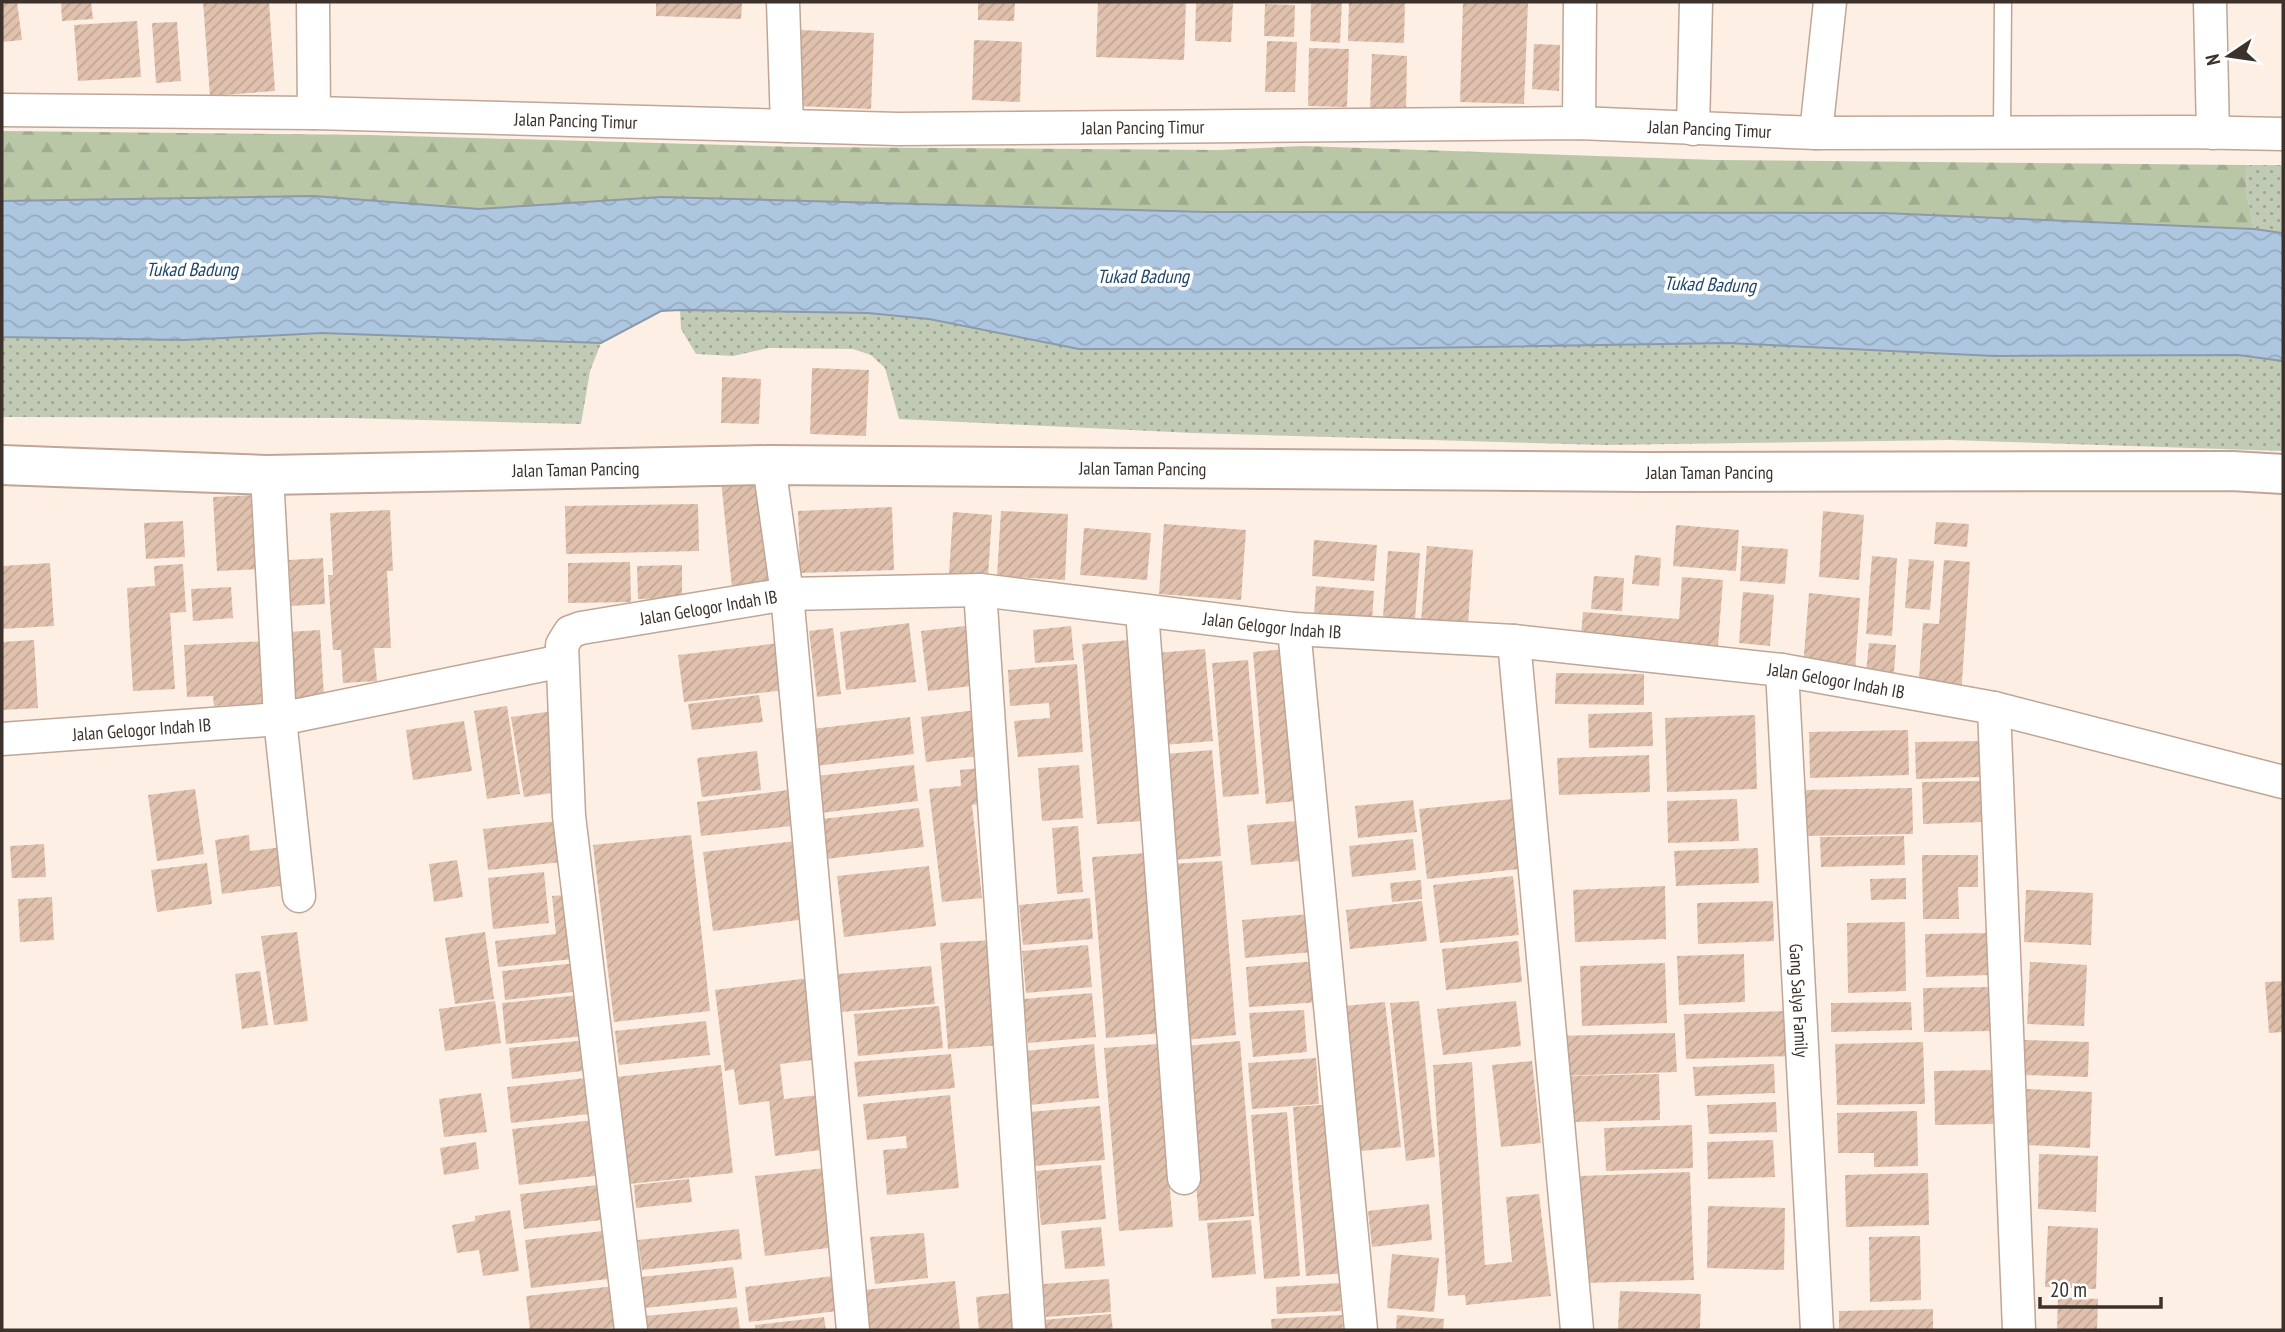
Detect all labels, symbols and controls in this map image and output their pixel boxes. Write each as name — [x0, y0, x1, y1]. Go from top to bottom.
north arrow — [2194, 21, 2264, 91]
text: N — [2200, 52, 2225, 68]
street label: Jalan Pancing Timur — [513, 107, 638, 133]
street label: Jalan Pancing Timur — [1647, 114, 1772, 143]
street label: Jalan Pancing Timur — [1080, 115, 1205, 139]
water label: Tukad Badung — [146, 257, 240, 281]
water label: Tukad Badung — [1097, 264, 1191, 288]
water label: Tukad Badung — [1664, 270, 1758, 298]
street label: Jalan Taman Pancing — [511, 456, 640, 482]
street label: Jalan Taman Pancing — [1078, 456, 1206, 480]
street label: Jalan Taman Pancing — [1645, 460, 1773, 484]
street label: Jalan Gelogor Indah IB — [637, 584, 779, 630]
street label: Jalan Gelogor Indah IB — [1201, 606, 1342, 643]
street label: Jalan Gelogor Indah IB — [1765, 657, 1907, 703]
street label: Jalan Gelogor Indah IB — [71, 713, 212, 745]
street label: Gang Salya Family — [1785, 943, 1814, 1058]
scale bar — [2040, 1266, 2161, 1310]
text: 20 m — [2050, 1276, 2087, 1303]

